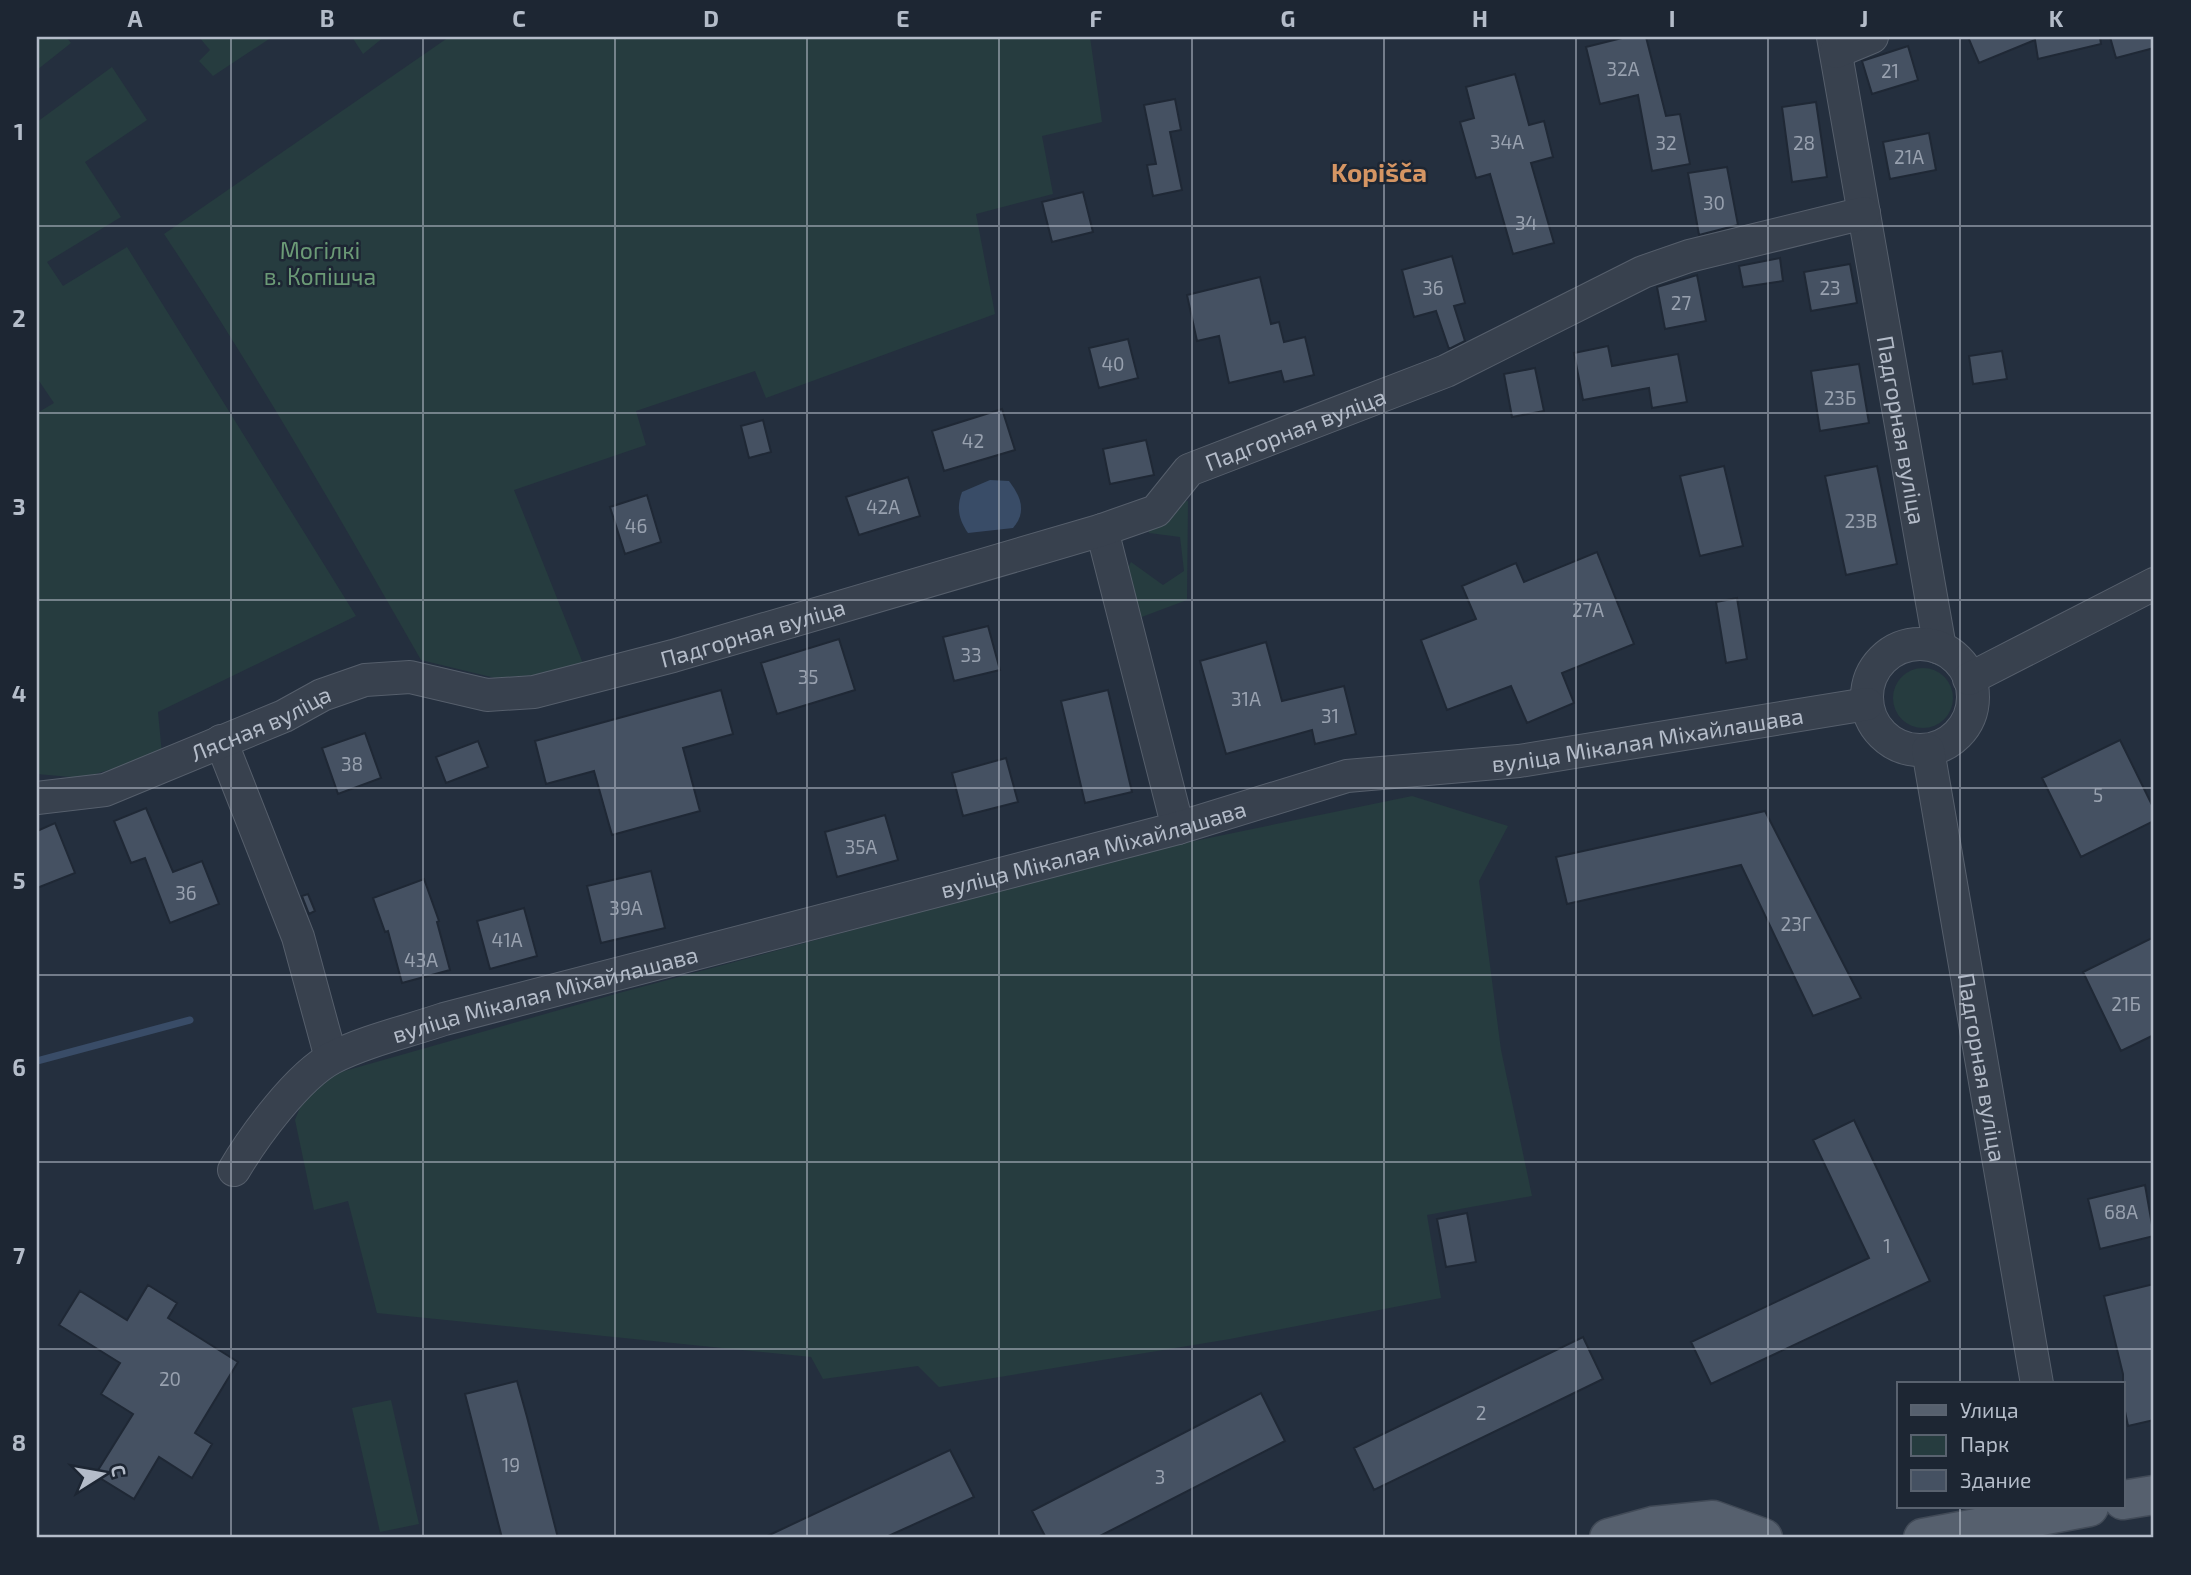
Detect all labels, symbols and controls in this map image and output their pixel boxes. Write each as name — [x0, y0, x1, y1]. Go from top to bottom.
text: A — [127, 4, 143, 32]
text: B — [320, 4, 334, 32]
text: C — [512, 4, 526, 32]
text: D — [703, 4, 719, 32]
text: E — [896, 4, 910, 32]
text: F — [1090, 4, 1103, 32]
text: G — [1281, 4, 1295, 32]
text: H — [1472, 4, 1488, 32]
text: I — [1669, 4, 1675, 32]
text: J — [1860, 4, 1868, 32]
text: K — [2049, 4, 2064, 32]
house number: 32А — [1606, 57, 1640, 80]
house number: 21 — [1881, 59, 1899, 82]
text: 1 — [14, 117, 24, 145]
house number: 34А — [1490, 130, 1524, 153]
house number: 32 — [1655, 131, 1677, 154]
house number: 28 — [1793, 131, 1815, 154]
house number: 21А — [1894, 145, 1924, 168]
district label: Kopišča — [1331, 156, 1427, 187]
house number: 30 — [1703, 191, 1725, 214]
house number: 34 — [1515, 211, 1537, 234]
park label: Могілкі в. Копішча — [264, 236, 376, 290]
house number: 36 — [1422, 276, 1444, 299]
house number: 23 — [1819, 276, 1841, 299]
house number: 27 — [1671, 291, 1691, 314]
text: 2 — [12, 304, 26, 332]
street label: Падгорная вуліца — [1872, 333, 1932, 527]
house number: 40 — [1101, 352, 1125, 375]
street label: Падгорная вуліца — [1201, 382, 1390, 476]
house number: 23Б — [1824, 386, 1856, 409]
house number: 42 — [962, 429, 984, 452]
text: 3 — [12, 492, 26, 520]
house number: 42А — [866, 495, 900, 518]
house number: 23В — [1844, 509, 1878, 532]
house number: 46 — [625, 514, 647, 537]
street label: Падгорная вуліца — [657, 592, 848, 673]
house number: 27А — [1572, 598, 1604, 621]
house number: 33 — [960, 643, 982, 666]
house number: 35 — [798, 665, 818, 688]
text: 4 — [12, 679, 26, 707]
street label: Лясная вуліца — [186, 679, 334, 767]
house number: 31А — [1231, 687, 1261, 710]
street label: вуліца Мікалая Міхайлашава — [1490, 701, 1805, 777]
house number: 31 — [1321, 704, 1339, 727]
house number: 38 — [341, 752, 363, 775]
house number: 5 — [2093, 783, 2103, 806]
street label: вуліца Мікалая Міхайлашава — [937, 794, 1249, 903]
house number: 35А — [845, 835, 877, 858]
text: 5 — [13, 866, 25, 894]
house number: 36 — [175, 881, 197, 904]
house number: 39А — [609, 896, 643, 919]
house number: 23Г — [1780, 912, 1812, 935]
house number: 41А — [491, 928, 523, 951]
street label: вуліца Мікалая Міхайлашава — [389, 940, 701, 1048]
house number: 43А — [404, 948, 438, 971]
street label: Падгорная вуліца — [1953, 971, 2013, 1164]
house number: 21Б — [2111, 992, 2141, 1015]
text: 6 — [12, 1053, 26, 1081]
house number: 68А — [2104, 1200, 2138, 1223]
house number: 1 — [1883, 1234, 1891, 1257]
text: 7 — [13, 1241, 25, 1269]
house number: 20 — [159, 1367, 181, 1390]
legend — [1897, 1382, 2124, 1508]
text: Улица — [1960, 1397, 2019, 1422]
house number: 2 — [1476, 1401, 1486, 1424]
text: 8 — [12, 1428, 26, 1456]
text: Парк — [1960, 1431, 2009, 1456]
north arrow — [66, 1438, 136, 1508]
house number: 19 — [502, 1453, 520, 1476]
text: С — [107, 1463, 132, 1478]
house number: 3 — [1155, 1465, 1165, 1488]
text: Здание — [1960, 1467, 2031, 1492]

